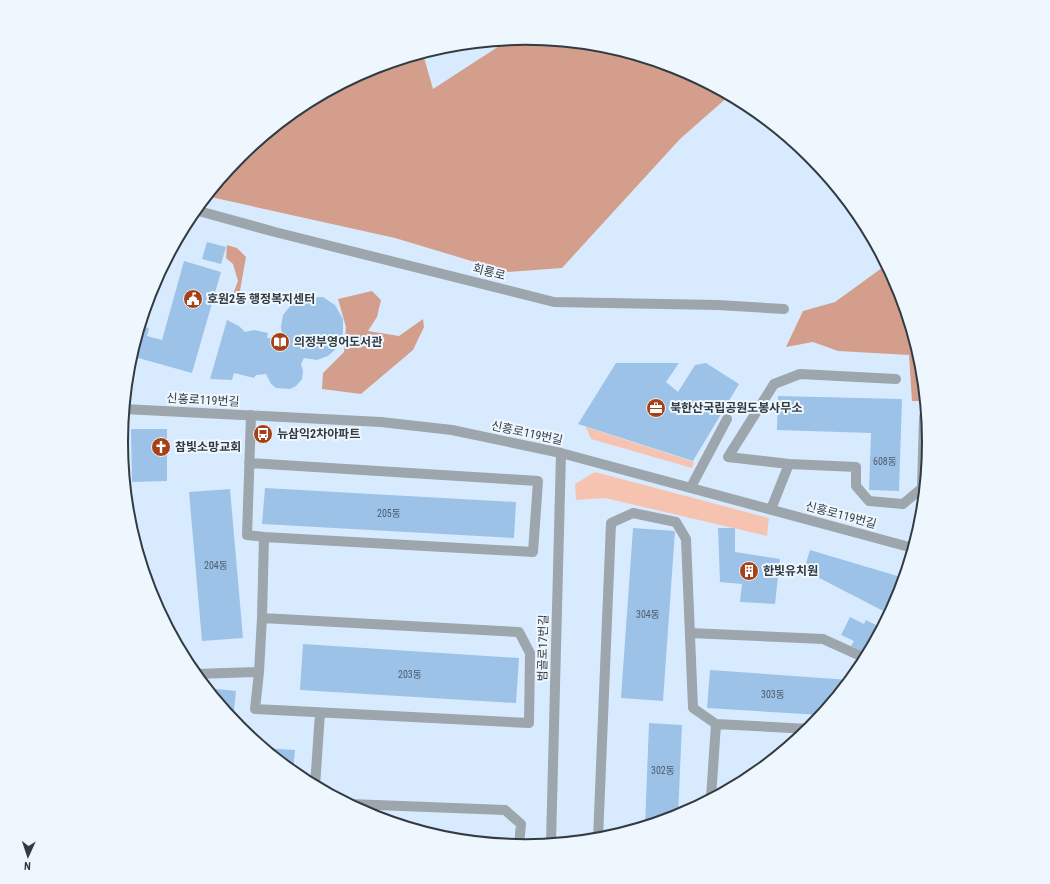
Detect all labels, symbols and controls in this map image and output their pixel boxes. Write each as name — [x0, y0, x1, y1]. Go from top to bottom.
street label: 회룡로 — [471, 261, 507, 283]
public building icon: 호원2동 행정복지센터 — [182, 288, 204, 310]
place label: 호원2동 행정복지센터 — [207, 292, 315, 306]
library icon: 의정부영어도서관 — [269, 331, 291, 353]
place label: 의정부영어도서관 — [294, 335, 382, 349]
street label: 신흥로119번길 — [166, 391, 240, 409]
office icon: 북한산국립공원도봉사무소 — [645, 397, 667, 419]
place label: 북한산국립공원도봉사무소 — [670, 401, 802, 415]
street label: 신흥로119번길 — [490, 419, 564, 447]
bus stop icon: 뉴삼익2차아파트 — [252, 423, 274, 445]
place label: 뉴삼익2차아파트 — [277, 427, 360, 441]
church icon: 참빛소망교회 — [150, 436, 172, 458]
place label: 참빛소망교회 — [175, 440, 241, 454]
house number: 608동 — [873, 456, 897, 467]
street label: 신흥로119번길 — [804, 499, 878, 531]
house number: 205동 — [377, 508, 401, 519]
house number: 204동 — [204, 560, 228, 571]
building icon: 한빛유치원 — [738, 560, 760, 582]
place label: 한빛유치원 — [763, 564, 818, 578]
house number: 304동 — [636, 609, 660, 620]
street label: 범골로17번길 — [535, 614, 551, 682]
house number: 203동 — [398, 669, 422, 680]
house number: 303동 — [761, 689, 785, 700]
house number: 302동 — [651, 765, 675, 776]
north arrow — [8, 836, 48, 876]
text: N — [24, 859, 31, 872]

